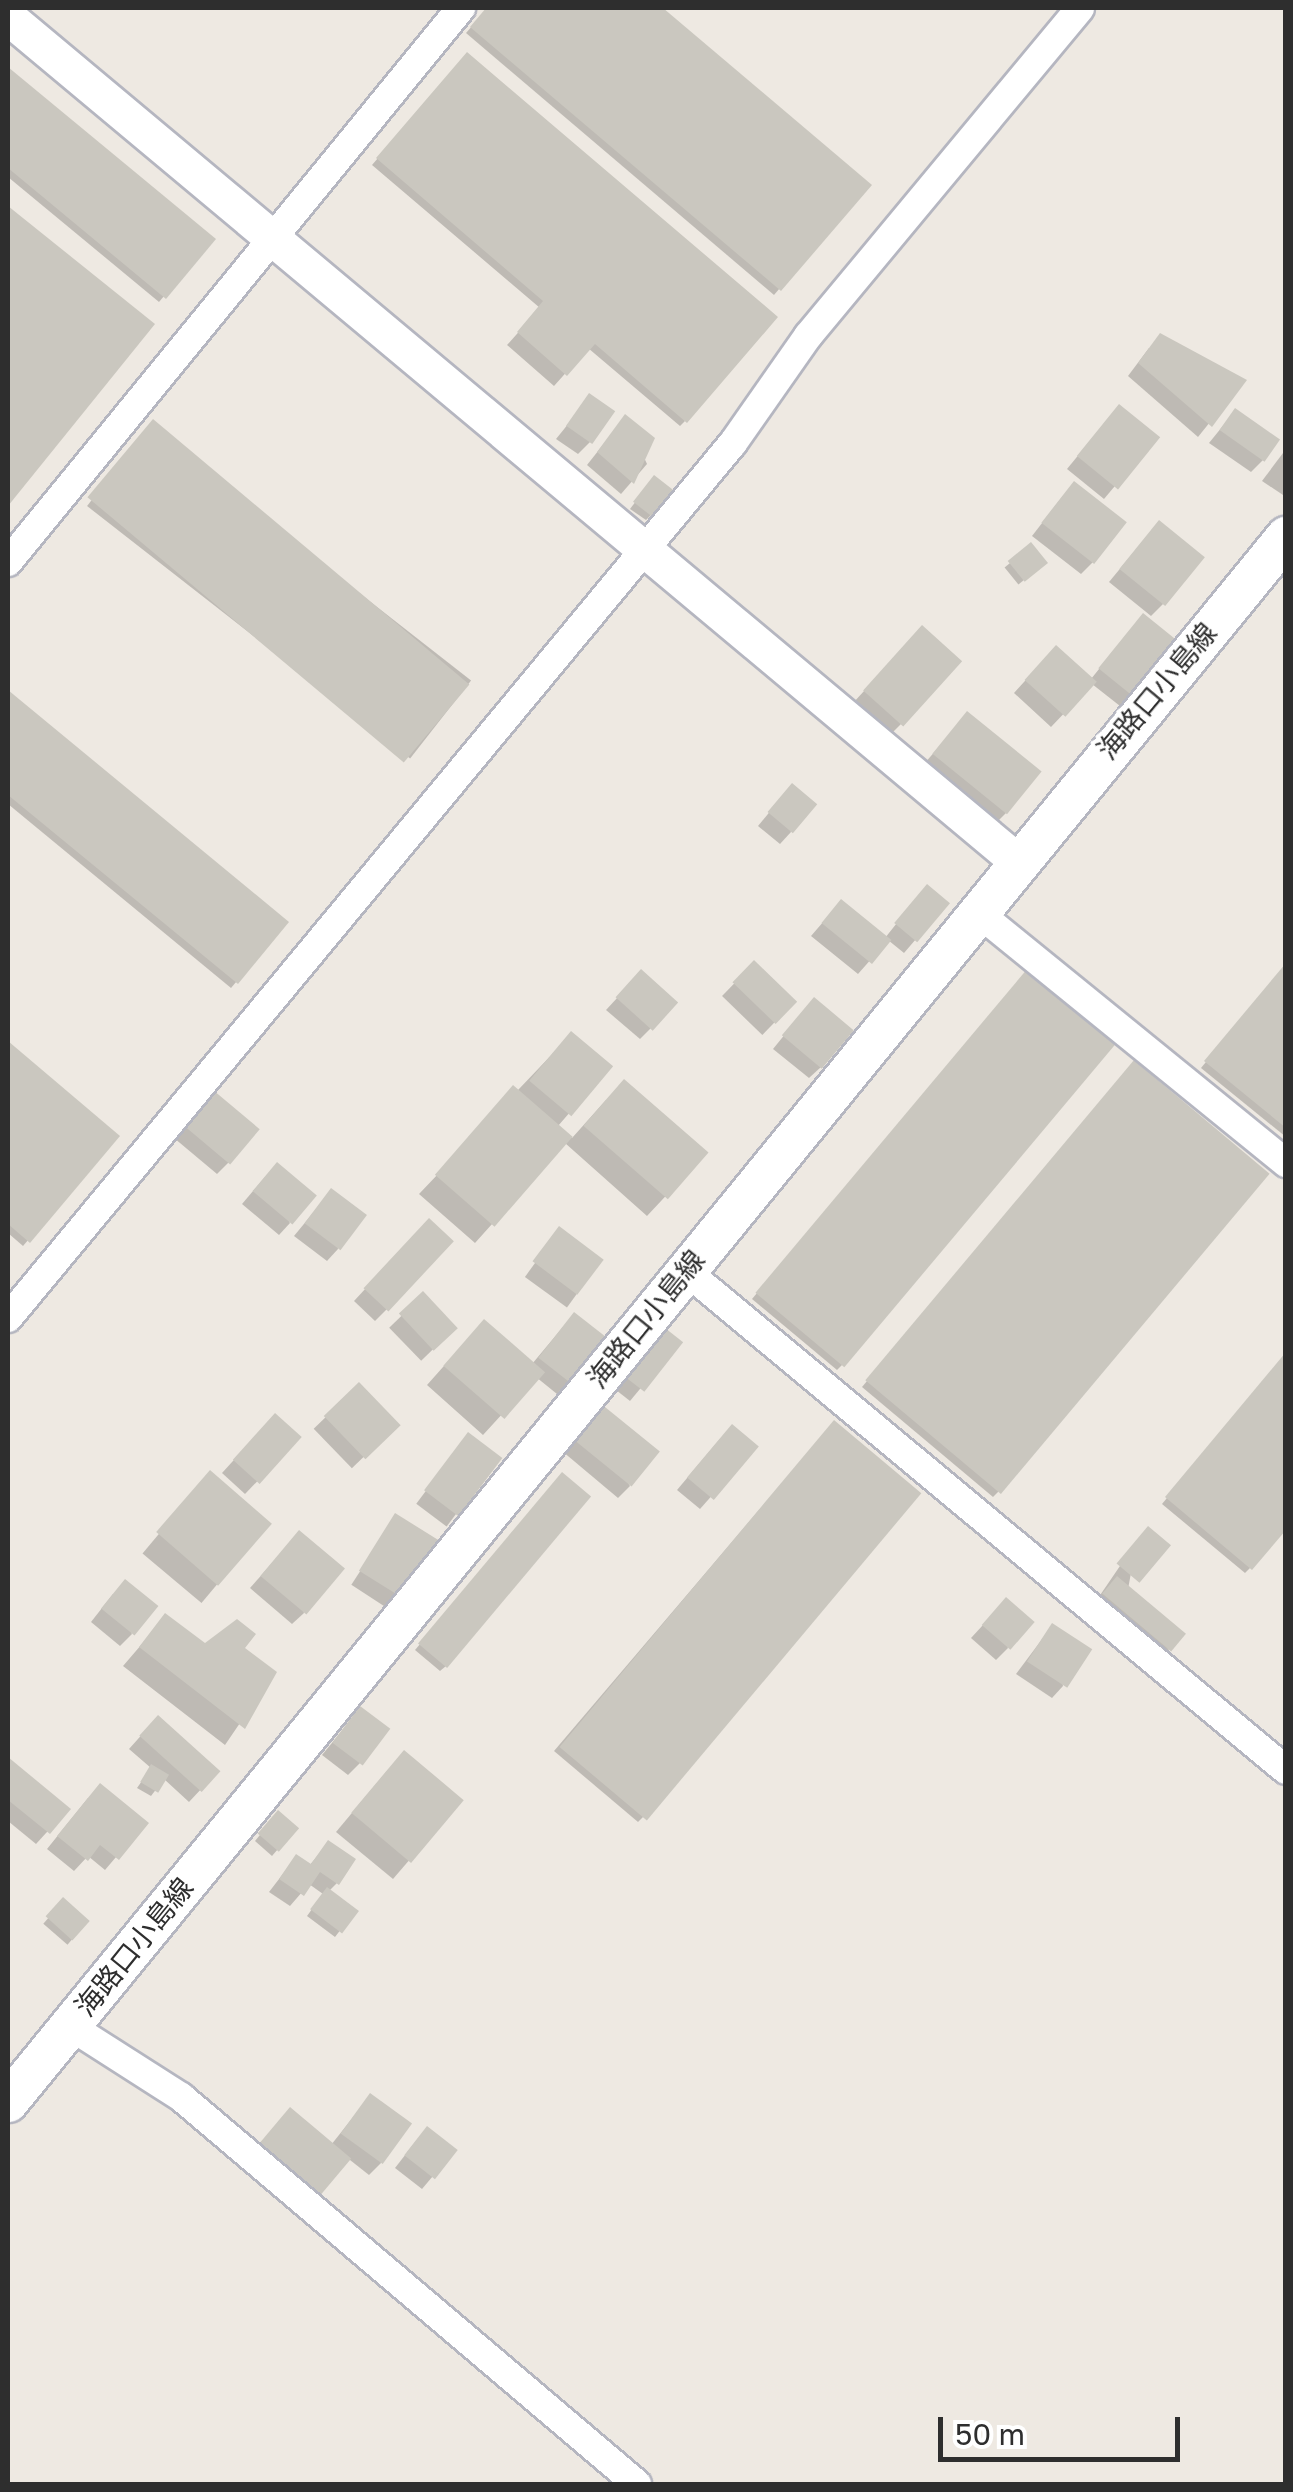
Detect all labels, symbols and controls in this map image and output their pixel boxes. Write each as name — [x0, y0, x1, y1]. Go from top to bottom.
street label: 海路口小島線 — [1090, 616, 1224, 766]
street label: 海路口小島線 — [580, 1243, 712, 1395]
street label: 海路口小島線 — [68, 1871, 200, 2023]
scale bar — [943, 2397, 1186, 2459]
text: 50 m — [955, 2416, 1025, 2452]

